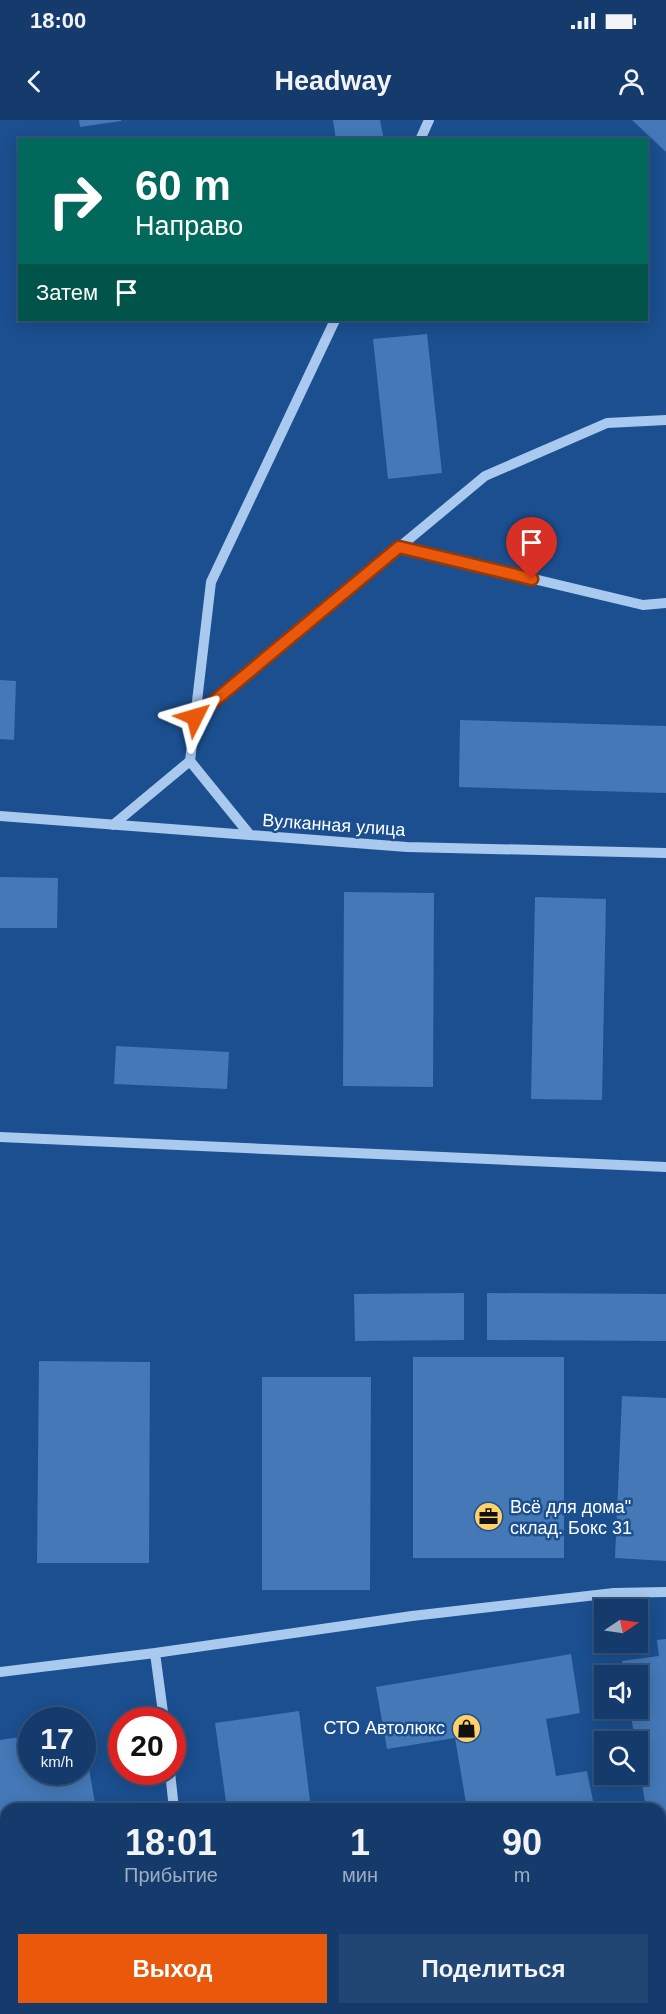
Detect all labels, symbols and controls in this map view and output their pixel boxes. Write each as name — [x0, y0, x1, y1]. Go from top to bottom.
text: 18:00 — [30, 8, 86, 33]
icon: back — [18, 65, 51, 98]
icon: person — [615, 65, 648, 98]
text: Headway — [274, 66, 392, 96]
icon: right — [36, 162, 114, 240]
text: 60 m — [135, 162, 231, 209]
text: Направо — [135, 211, 243, 241]
icon: arrive — [110, 276, 143, 309]
text: Затем — [36, 280, 98, 305]
pin — [506, 517, 557, 579]
icon: arrive — [515, 526, 548, 559]
position arrow — [163, 685, 227, 749]
street label: Вулканная улица — [262, 810, 407, 840]
place label: Всё для дома" склад. Бокс 31 — [510, 1497, 632, 1538]
office icon: Всё для дома" склад. Бокс 31 — [473, 1501, 505, 1533]
north arrow — [594, 1599, 648, 1653]
map controls — [594, 1599, 648, 1785]
button: sound — [594, 1665, 648, 1719]
speed limit sign: 20 — [108, 1707, 186, 1785]
shop icon: СТО Автолюкс — [450, 1712, 482, 1744]
place label: СТО Автолюкс — [324, 1718, 445, 1738]
text: 17 — [40, 1722, 74, 1755]
button: search — [594, 1731, 648, 1785]
text: km/h — [41, 1753, 73, 1770]
text: 18:01 — [125, 1822, 217, 1863]
text: 1 — [350, 1822, 370, 1863]
text: 90 — [502, 1822, 542, 1863]
text: Прибытие — [124, 1864, 218, 1886]
text: мин — [342, 1864, 378, 1886]
text: m — [514, 1864, 530, 1886]
button: Выход — [18, 1934, 327, 2003]
button: Поделиться — [339, 1934, 648, 2003]

